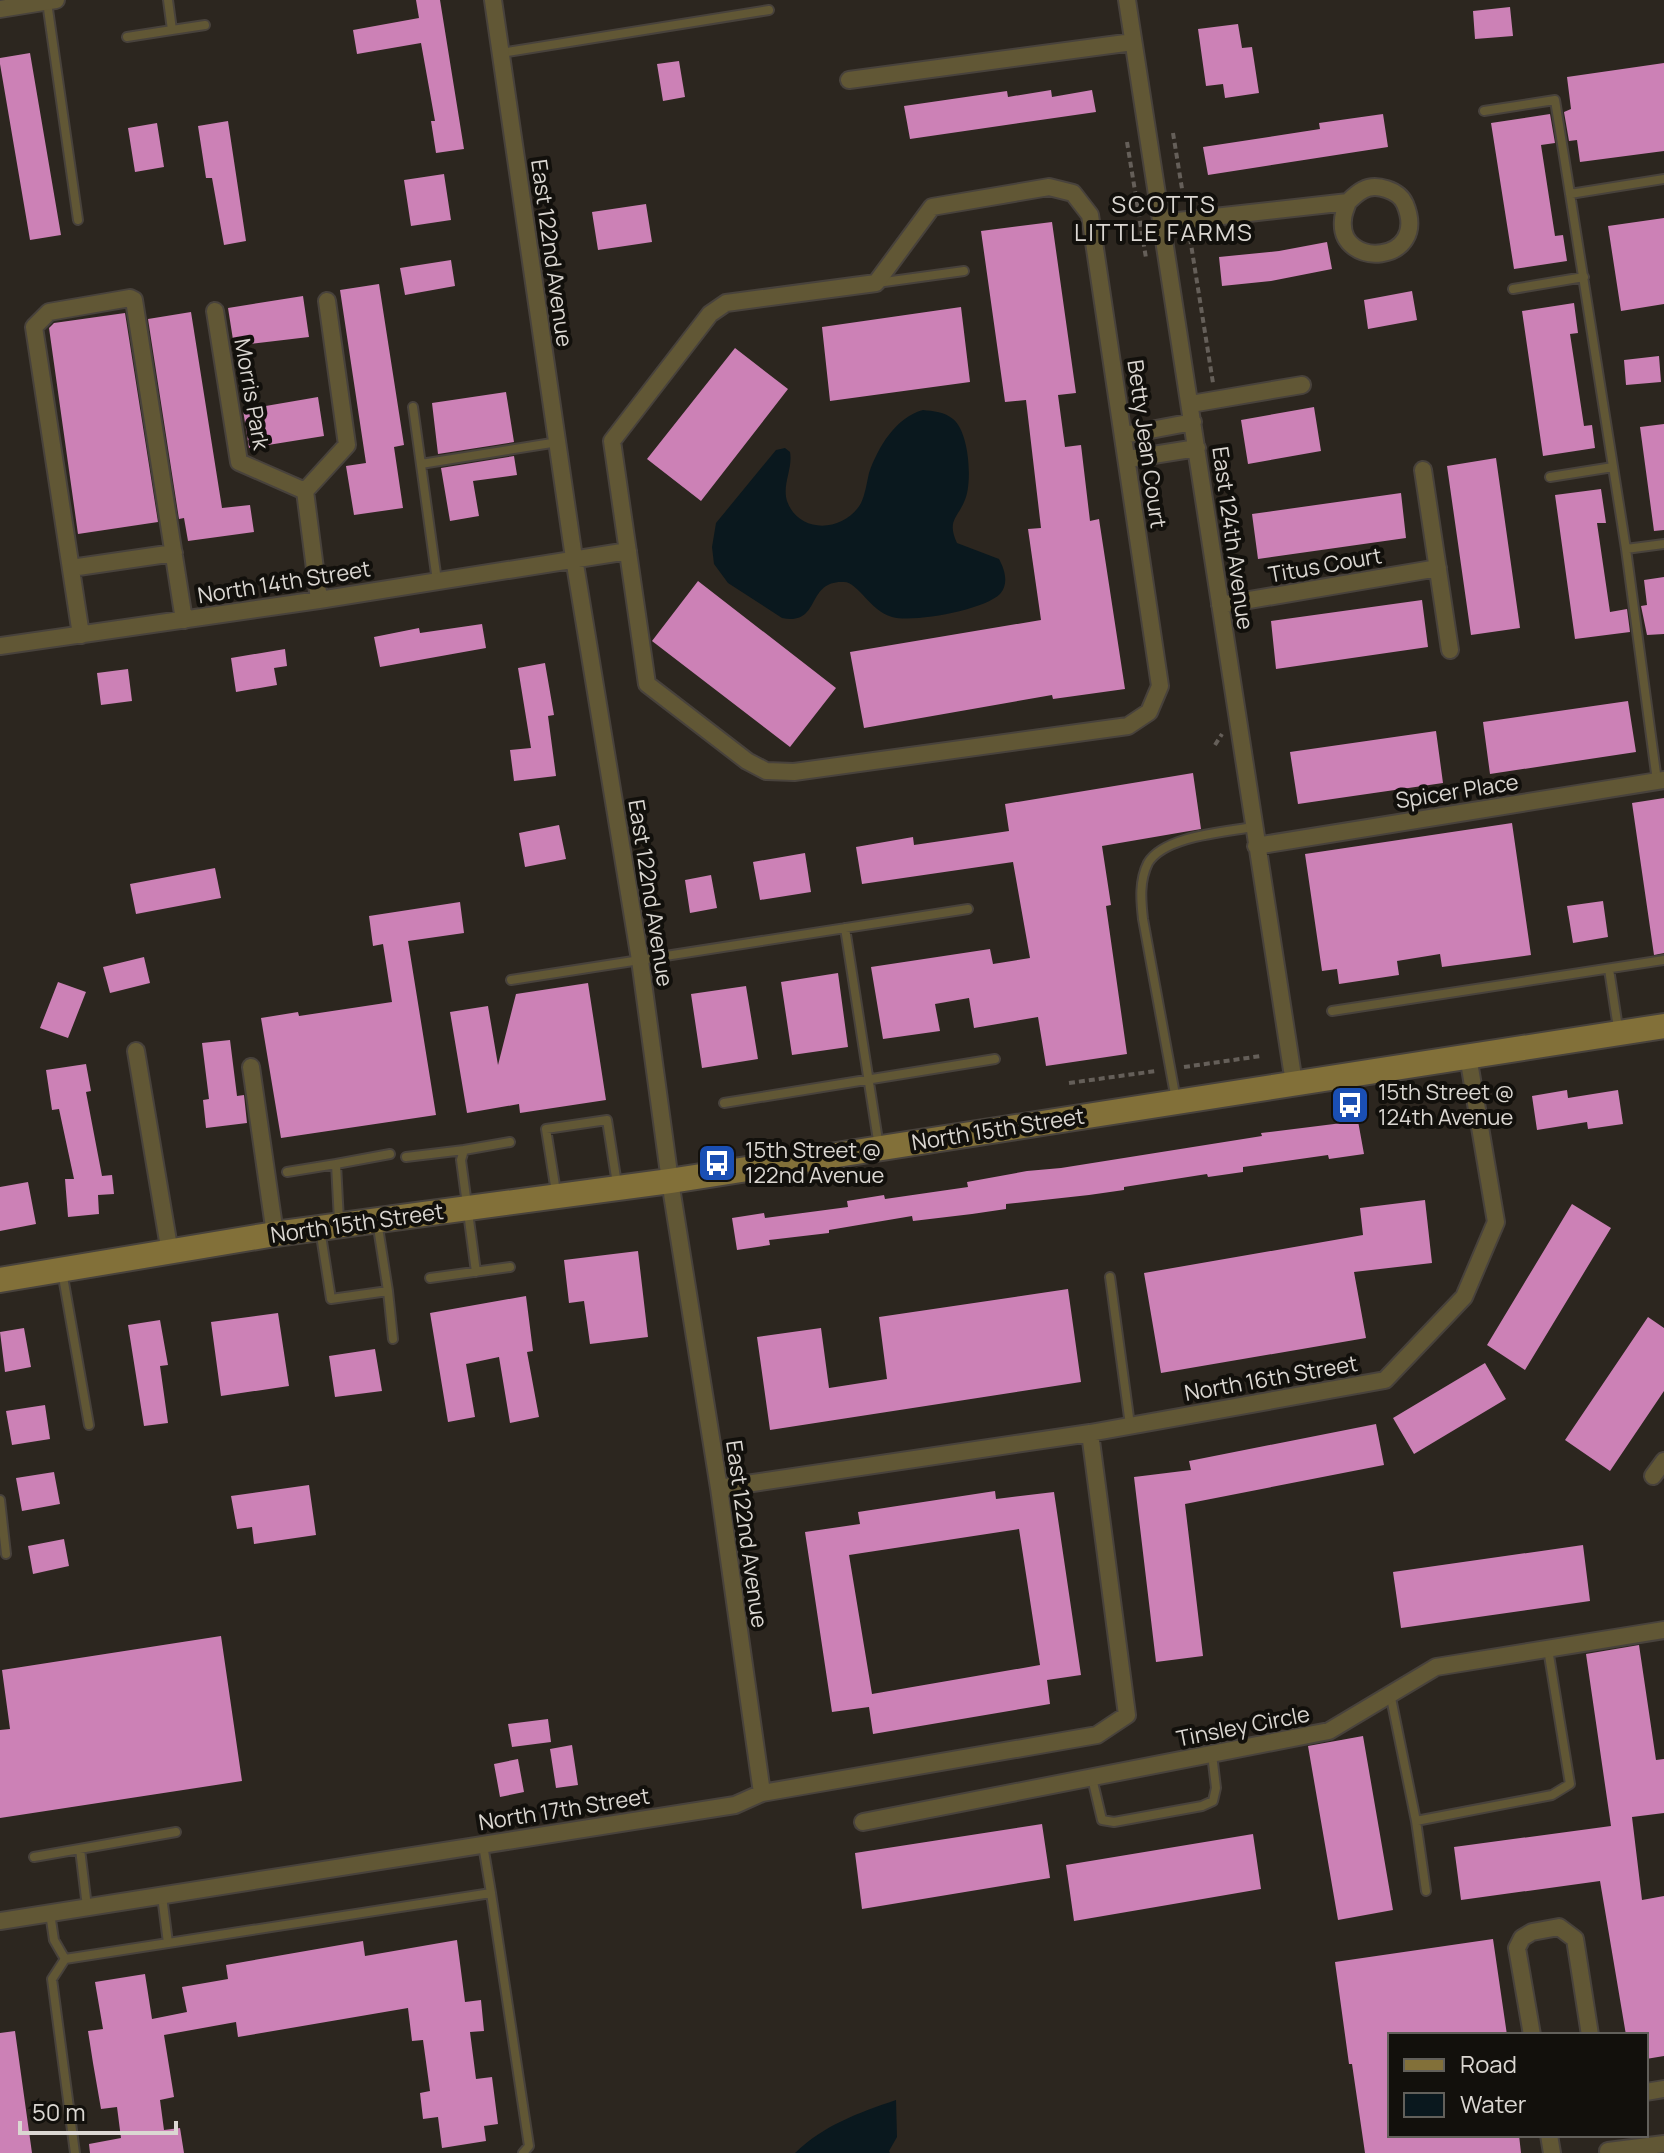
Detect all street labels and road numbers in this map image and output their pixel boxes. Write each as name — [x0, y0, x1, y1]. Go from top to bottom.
street label: East 122nd Avenue — [524, 157, 580, 349]
street label: Morris Park — [227, 336, 277, 453]
street label: Betty Jean Court — [1120, 358, 1174, 530]
street label: East 124th Avenue — [1205, 444, 1261, 632]
street label: Titus Court — [1266, 540, 1384, 590]
street label: North 14th Street — [195, 553, 373, 610]
street label: Spicer Place — [1393, 766, 1521, 816]
street label: East 122nd Avenue — [621, 797, 681, 989]
street label: North 15th Street — [909, 1101, 1087, 1157]
street label: North 15th Street — [269, 1196, 446, 1250]
street label: North 16th Street — [1182, 1348, 1360, 1408]
street label: East 122nd Avenue — [719, 1438, 775, 1630]
street label: Tinsley Circle — [1174, 1698, 1312, 1754]
street label: North 17th Street — [476, 1781, 652, 1837]

